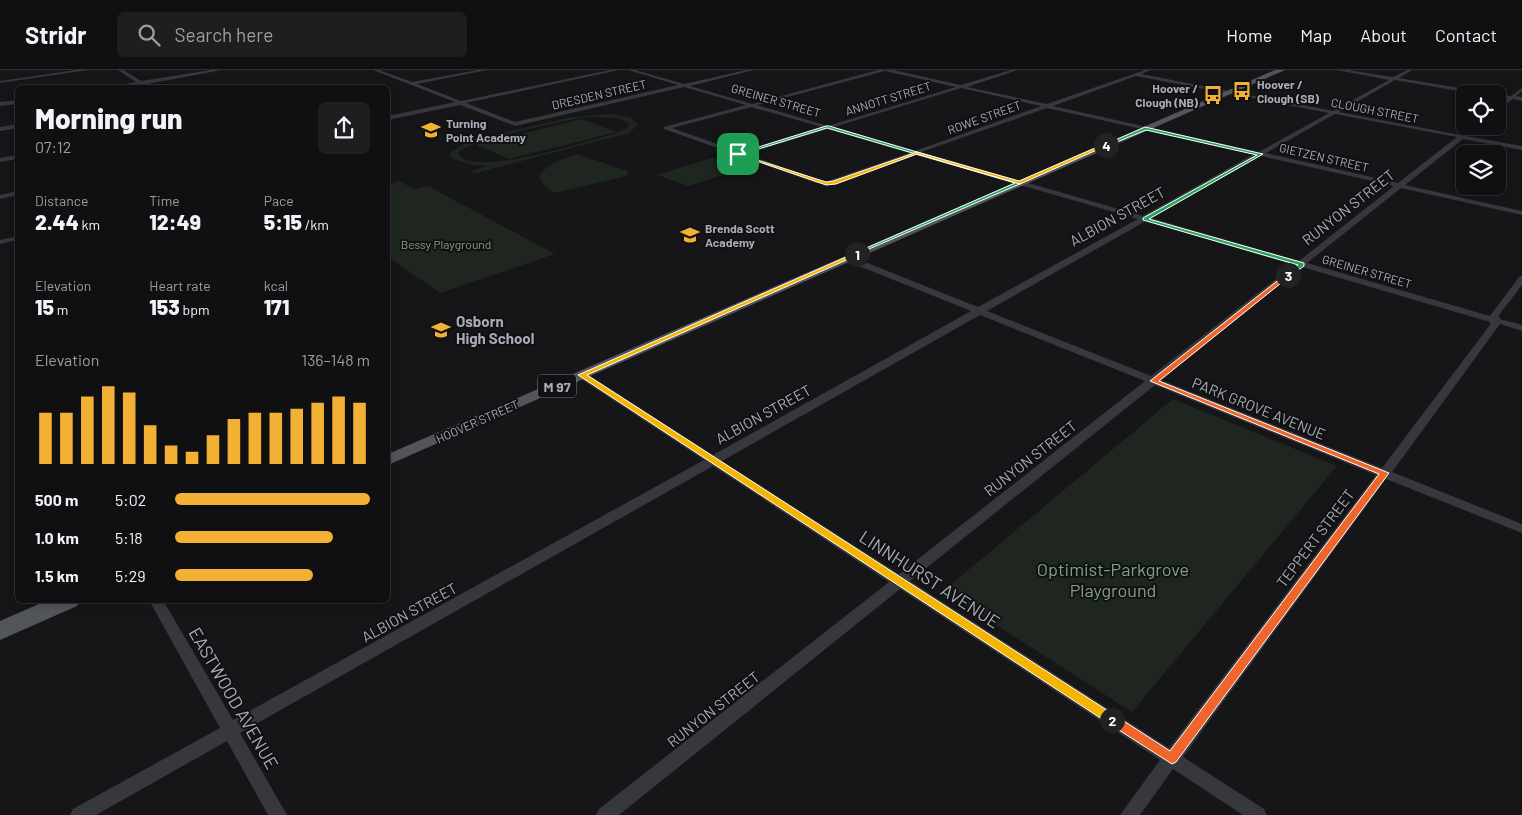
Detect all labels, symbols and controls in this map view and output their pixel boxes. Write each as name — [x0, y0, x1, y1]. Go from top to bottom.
search box — [117, 12, 467, 57]
text: Stridr — [25, 20, 87, 49]
icon: search — [135, 21, 163, 49]
text: Search here — [175, 23, 273, 46]
text: Home — [1226, 24, 1272, 46]
text: Map — [1300, 24, 1332, 46]
text: About — [1360, 24, 1407, 46]
text: Contact — [1435, 24, 1497, 46]
street label: DRESDEN STREET — [550, 76, 648, 112]
place label: Hoover / Clough (SB) — [1257, 77, 1320, 105]
street label: ANNOTT STREET — [843, 78, 933, 118]
bus stop icon: Hoover / Clough (SB) — [1231, 80, 1253, 102]
street label: GREINER STREET — [730, 81, 822, 119]
place label: Hoover / Clough (NB) — [1135, 81, 1199, 109]
bus stop icon: Hoover / Clough (NB) — [1202, 84, 1224, 106]
map controls — [1456, 85, 1506, 195]
button: locate — [1456, 85, 1506, 135]
street label: CLOUGH STREET — [1330, 95, 1420, 125]
street label: ROWE STREET — [945, 97, 1023, 137]
text: Morning run — [35, 101, 183, 135]
button: share — [318, 102, 370, 154]
place label: Turning Point Academy — [446, 116, 526, 144]
school or university icon: Turning Point Academy — [420, 119, 442, 141]
pin: 4 — [1094, 132, 1118, 158]
pin — [717, 133, 759, 175]
text: 07:12 — [35, 137, 71, 156]
text: 4 — [1102, 137, 1111, 154]
icon: arrive — [724, 140, 752, 168]
street label: GIETZEN STREET — [1278, 140, 1370, 174]
button: layers — [1456, 145, 1506, 195]
street label: RUNYON STREET — [1298, 165, 1398, 249]
street label: ALBION STREET — [1066, 182, 1168, 250]
text: Distance — [35, 192, 88, 209]
text: Time — [149, 192, 180, 209]
text: Pace — [264, 192, 294, 209]
text: 2.44 — [35, 209, 79, 234]
text: 12:49 — [149, 209, 201, 234]
text: 5:15 — [264, 209, 302, 234]
text: km — [79, 216, 100, 233]
text: /km — [302, 216, 329, 233]
place label: Brenda Scott Academy — [705, 221, 775, 249]
school or university icon: Brenda Scott Academy — [679, 224, 701, 246]
park label: Bessy Playground — [401, 237, 491, 251]
pin: 1 — [844, 242, 870, 266]
text: 1 — [855, 246, 860, 263]
street label: GREINER STREET — [1321, 252, 1413, 290]
pin: 3 — [1276, 262, 1300, 288]
text: 3 — [1285, 267, 1292, 284]
text: Elevation — [35, 277, 91, 294]
text: Heart rate — [149, 277, 211, 294]
text: kcal — [264, 277, 288, 294]
text: 15 — [35, 294, 54, 319]
text: 153 — [149, 294, 180, 319]
text: 171 — [264, 294, 289, 319]
text: m — [54, 301, 68, 318]
text: bpm — [180, 301, 210, 318]
place label: Osborn High School — [456, 312, 534, 347]
school or university icon: Osborn High School — [430, 319, 452, 341]
text: Elevation — [35, 350, 99, 369]
text: 136–148 m — [302, 350, 370, 369]
street label: PARK GROVE AVENUE — [1190, 373, 1328, 443]
road number: M 97 — [538, 374, 576, 398]
street label: ALBION STREET — [712, 380, 814, 448]
street label: HOOVER STREET — [434, 396, 521, 445]
street label: RUNYON STREET — [980, 416, 1080, 500]
street label: TEPPERT STREET — [1272, 485, 1358, 591]
text: 500 m — [35, 490, 78, 509]
text: 5:02 — [115, 490, 146, 509]
street label: LINNHURST AVENUE — [855, 525, 1005, 633]
text: 1.0 km — [35, 528, 79, 547]
text: 5:18 — [115, 528, 143, 547]
park label: Optimist-Parkgrove Playground — [1037, 558, 1189, 601]
text: 1.5 km — [35, 566, 79, 585]
text: 5:29 — [115, 566, 146, 585]
street label: ALBION STREET — [358, 578, 460, 646]
street label: EASTWOOD AVENUE — [184, 623, 284, 773]
street label: RUNYON STREET — [663, 667, 763, 751]
pin: 2 — [1100, 708, 1124, 732]
text: 2 — [1109, 712, 1116, 729]

